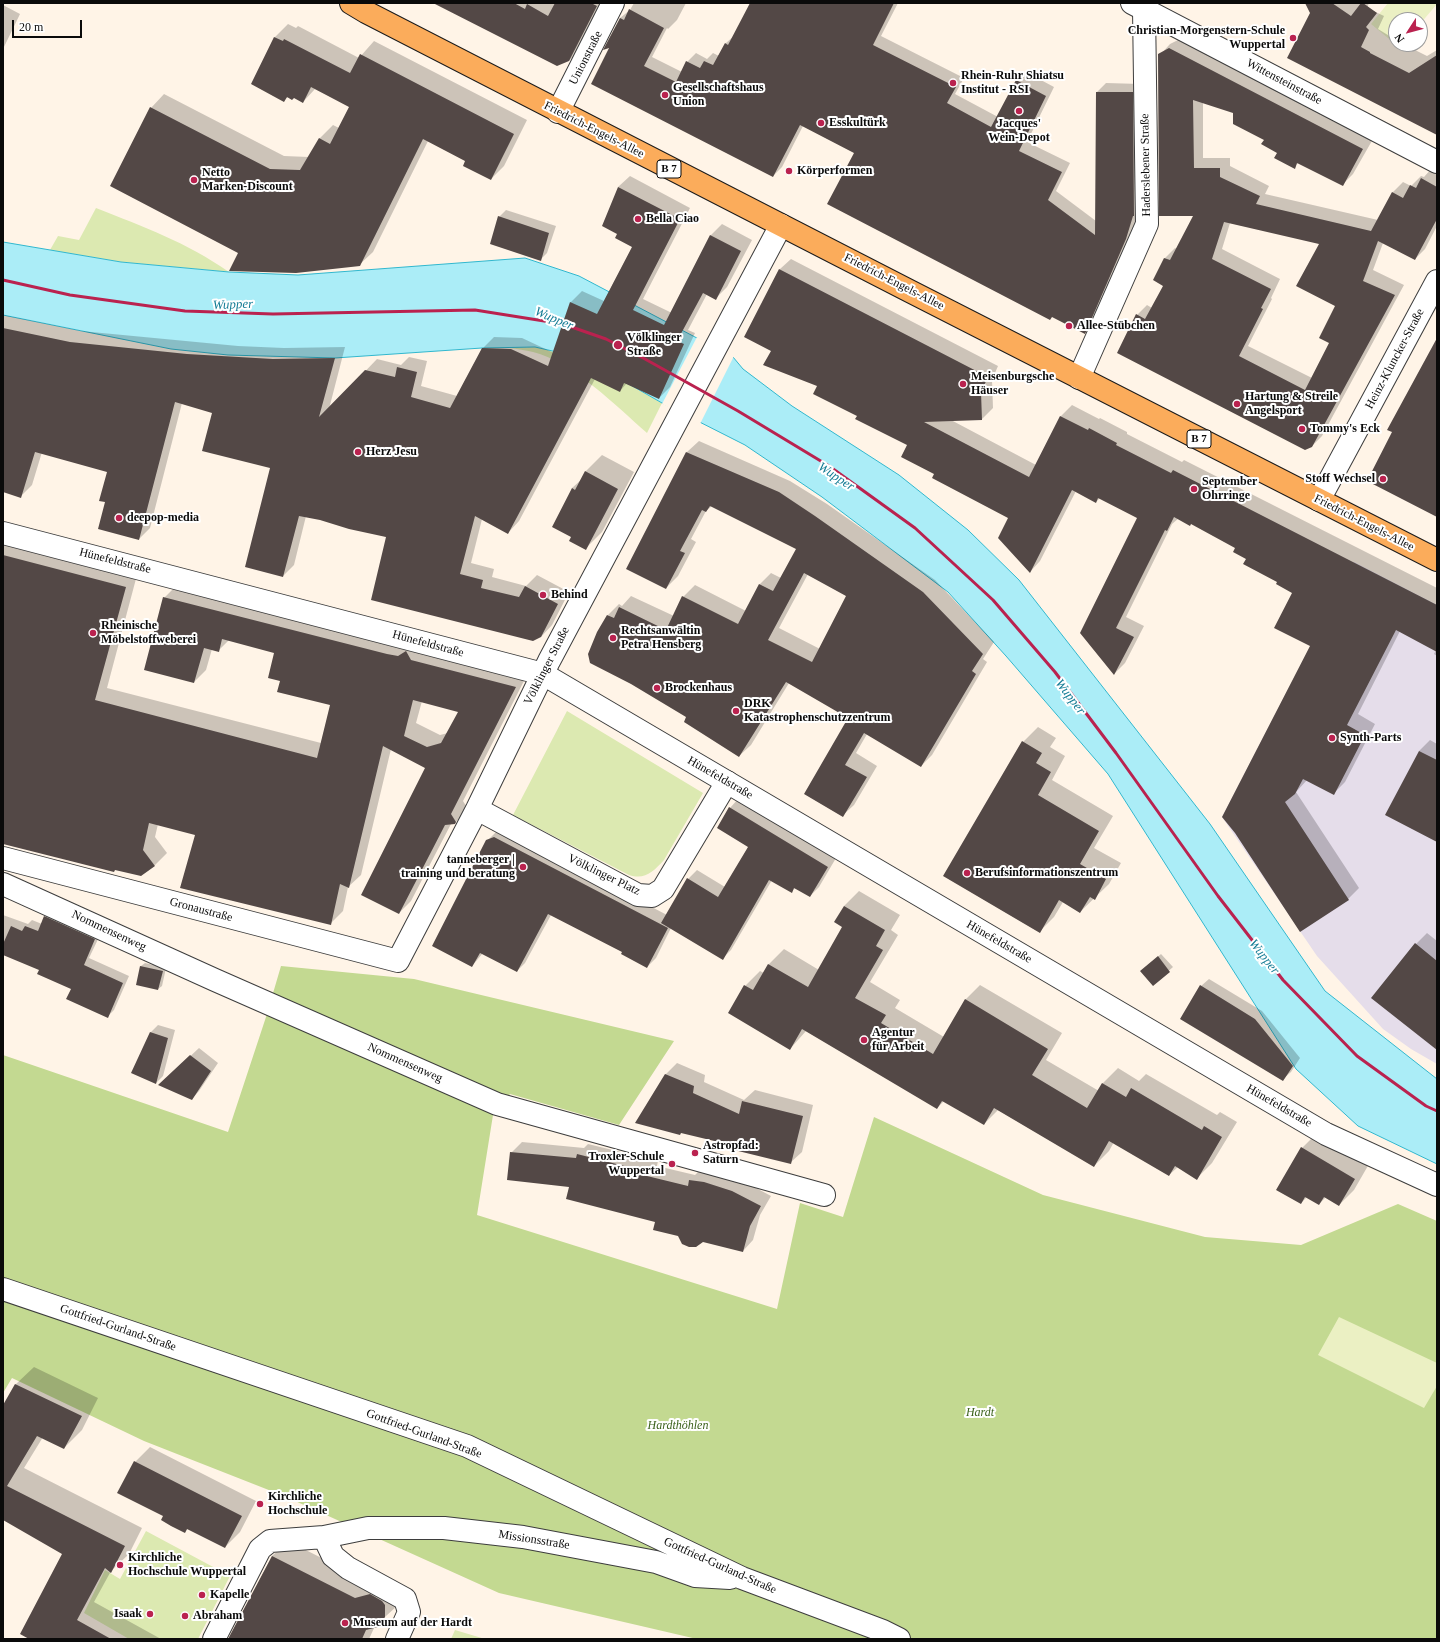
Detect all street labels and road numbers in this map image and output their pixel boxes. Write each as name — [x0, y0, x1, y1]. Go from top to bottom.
street label: Unionstraße — [566, 29, 606, 87]
street label: Wittensteinstraße — [1244, 56, 1324, 108]
street label: Friedrich-Engels-Allee — [541, 98, 647, 162]
street label: Haderslebener Straße — [1138, 113, 1154, 217]
road number: B 7 — [657, 160, 681, 178]
street label: Friedrich-Engels-Allee — [841, 250, 947, 314]
street label: Heinz-Kluncker-Straße — [1362, 306, 1428, 412]
road number: B 7 — [1187, 430, 1211, 448]
street label: Friedrich-Engels-Allee — [1311, 491, 1417, 555]
street label: Hünefeldstraße — [78, 545, 152, 577]
street label: Völklinger Straße — [521, 625, 573, 707]
street label: Hünefeldstraße — [391, 628, 465, 660]
street label: Hünefeldstraße — [685, 753, 755, 803]
street label: Völklinger Platz — [565, 851, 643, 899]
street label: Gronaustraße — [168, 895, 234, 925]
street label: Nommensenweg — [69, 907, 149, 955]
street label: Hünefeldstraße — [964, 917, 1034, 967]
street label: Nommensenweg — [365, 1040, 445, 1086]
street label: Hünefeldstraße — [1244, 1081, 1314, 1131]
street label: Gottfried-Gurland-Straße — [58, 1301, 178, 1355]
street label: Gottfried-Gurland-Straße — [364, 1406, 484, 1462]
street label: Missionsstraße — [497, 1527, 571, 1553]
street label: Gottfried-Gurland-Straße — [661, 1535, 779, 1597]

